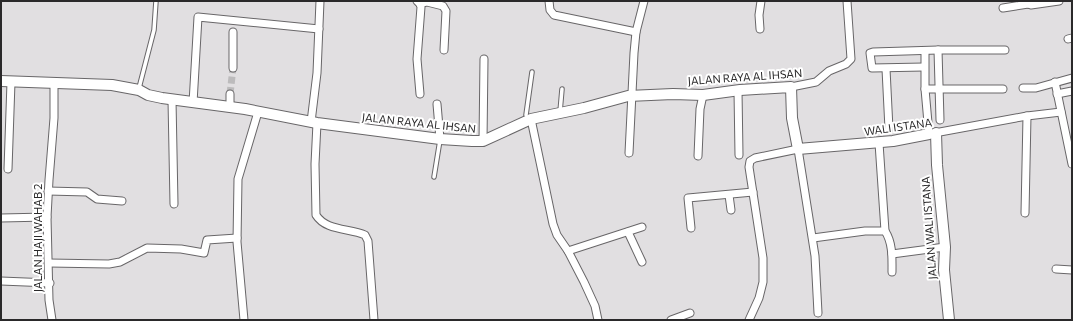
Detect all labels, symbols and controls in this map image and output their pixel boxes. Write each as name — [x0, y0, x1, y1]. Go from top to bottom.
street label: JALAN RAYA AL IHSAN — [687, 66, 803, 88]
street label: JALAN RAYA AL IHSAN — [361, 110, 477, 136]
street label: WALI ISTANA — [863, 115, 933, 138]
street label: JALAN WALI ISTANA — [918, 175, 940, 280]
street label: JALAN HAJI WAHAB 2 — [31, 184, 45, 292]

